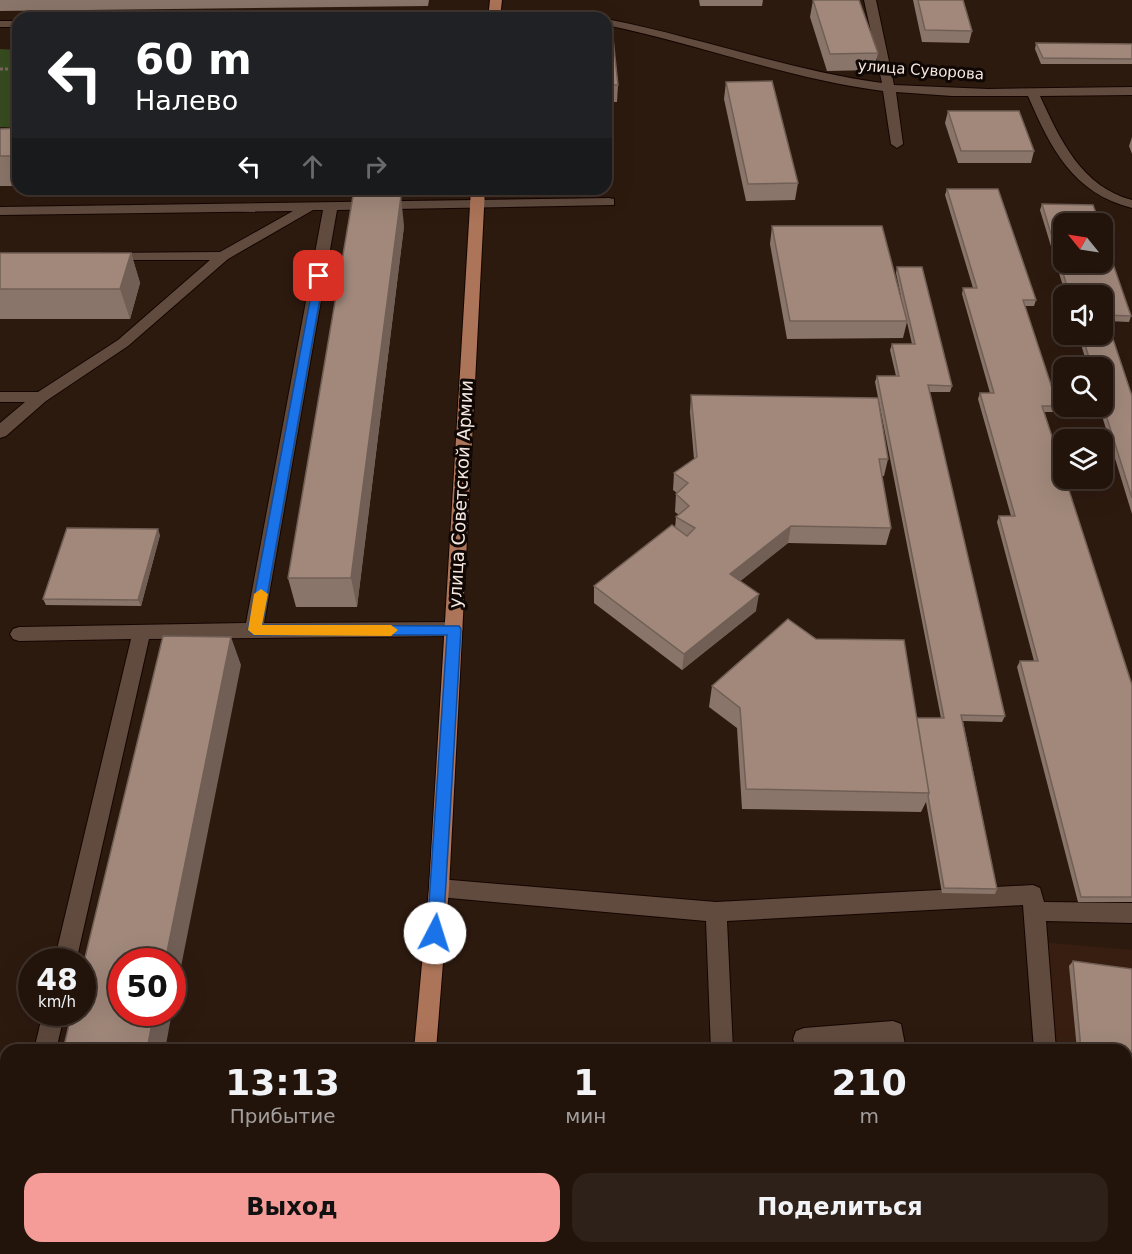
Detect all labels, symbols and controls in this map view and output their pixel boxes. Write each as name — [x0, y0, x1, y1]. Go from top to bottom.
text: 60 m — [135, 35, 252, 84]
icon: left — [36, 36, 114, 114]
street label: улица Суворова — [857, 57, 985, 83]
text: Налево — [135, 85, 238, 116]
icon: left — [233, 150, 266, 183]
icon: ahead — [296, 150, 329, 183]
icon: right — [359, 150, 392, 183]
north arrow — [1053, 213, 1113, 273]
map controls — [1053, 213, 1113, 489]
pin — [293, 250, 344, 301]
icon: arrive — [302, 259, 335, 292]
button: sound — [1053, 285, 1113, 345]
button: search — [1053, 357, 1113, 417]
street label: улица Советской Армии — [444, 379, 477, 609]
button: layers — [1053, 429, 1113, 489]
position arrow — [403, 901, 467, 965]
speed limit sign: 50 — [108, 948, 186, 1026]
text: 48 — [36, 962, 78, 997]
text: km/h — [38, 993, 76, 1011]
text: 13:13 — [225, 1062, 340, 1103]
text: 1 — [573, 1062, 598, 1103]
text: 210 — [832, 1062, 907, 1103]
text: Прибытие — [230, 1104, 335, 1128]
text: мин — [565, 1104, 606, 1128]
text: m — [859, 1104, 879, 1128]
button: Выход — [24, 1173, 560, 1242]
button: Поделиться — [572, 1173, 1108, 1242]

